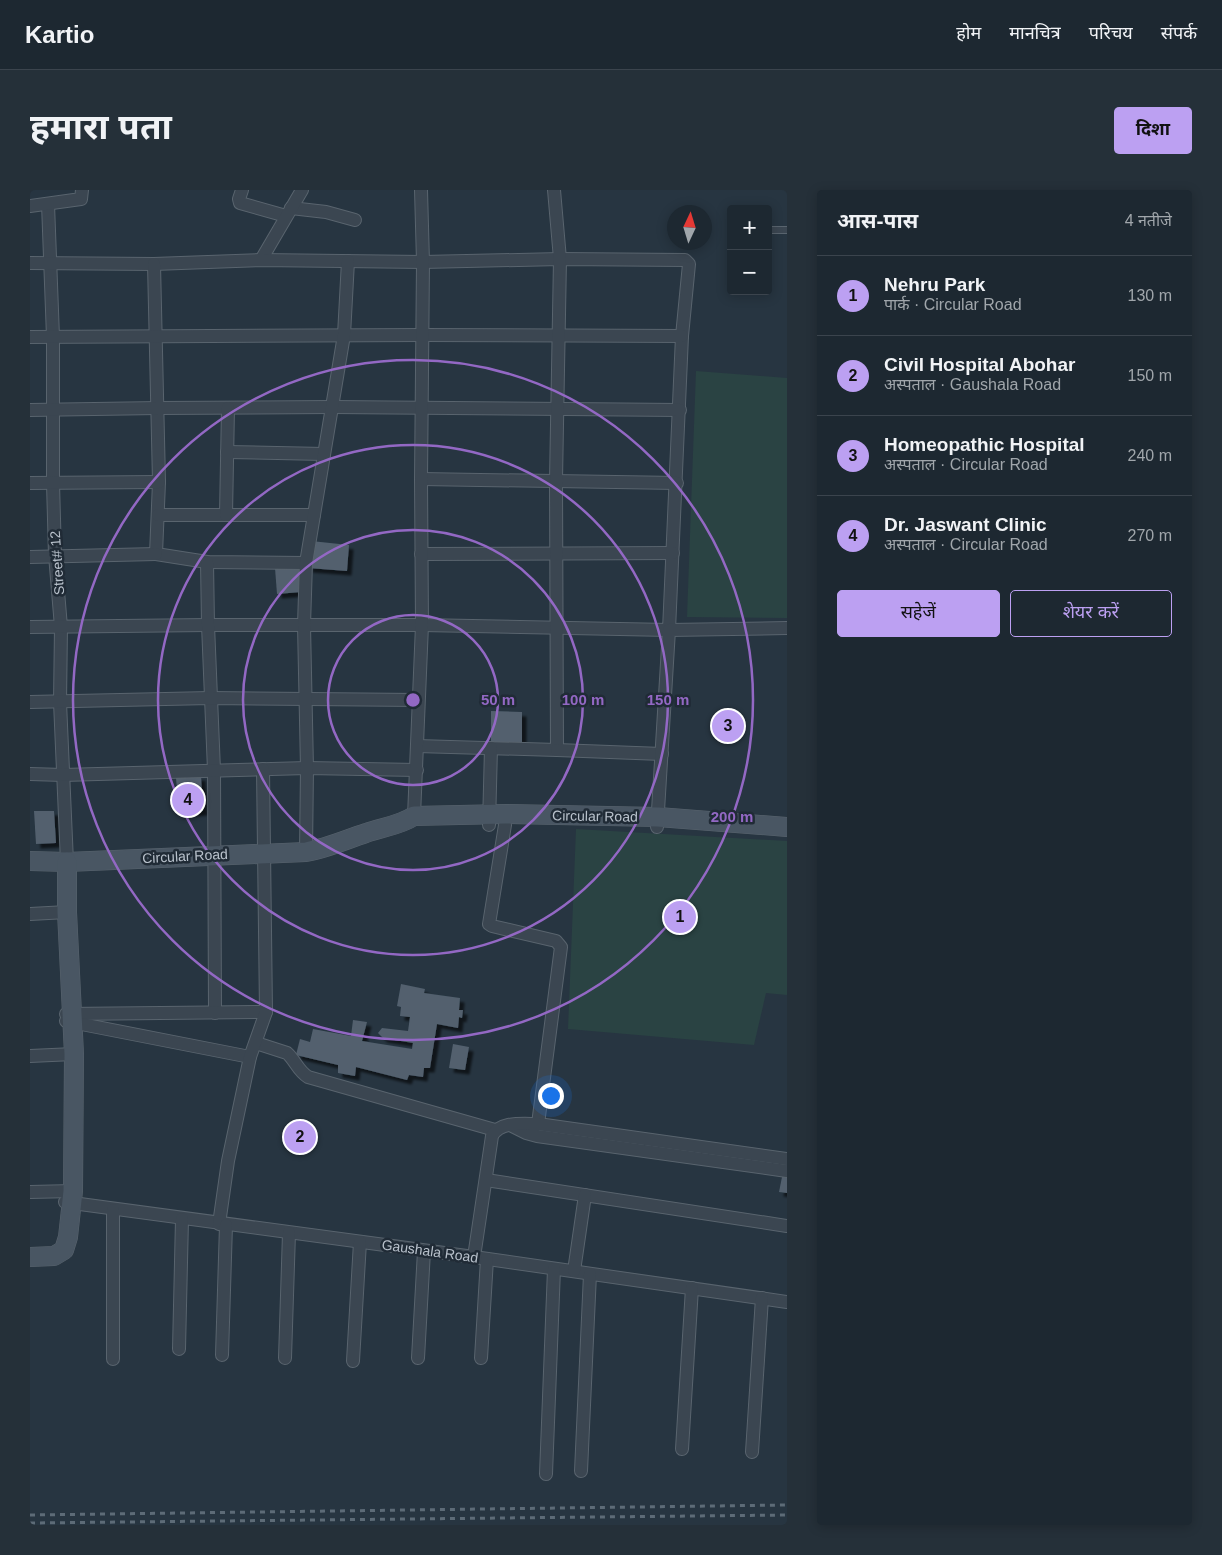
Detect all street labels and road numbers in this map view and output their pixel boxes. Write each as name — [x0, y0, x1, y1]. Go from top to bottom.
street label: Street# 12 — [47, 530, 67, 596]
street label: Circular Road — [552, 807, 638, 825]
street label: Circular Road — [142, 846, 228, 866]
street label: Gaushala Road — [381, 1236, 479, 1266]

